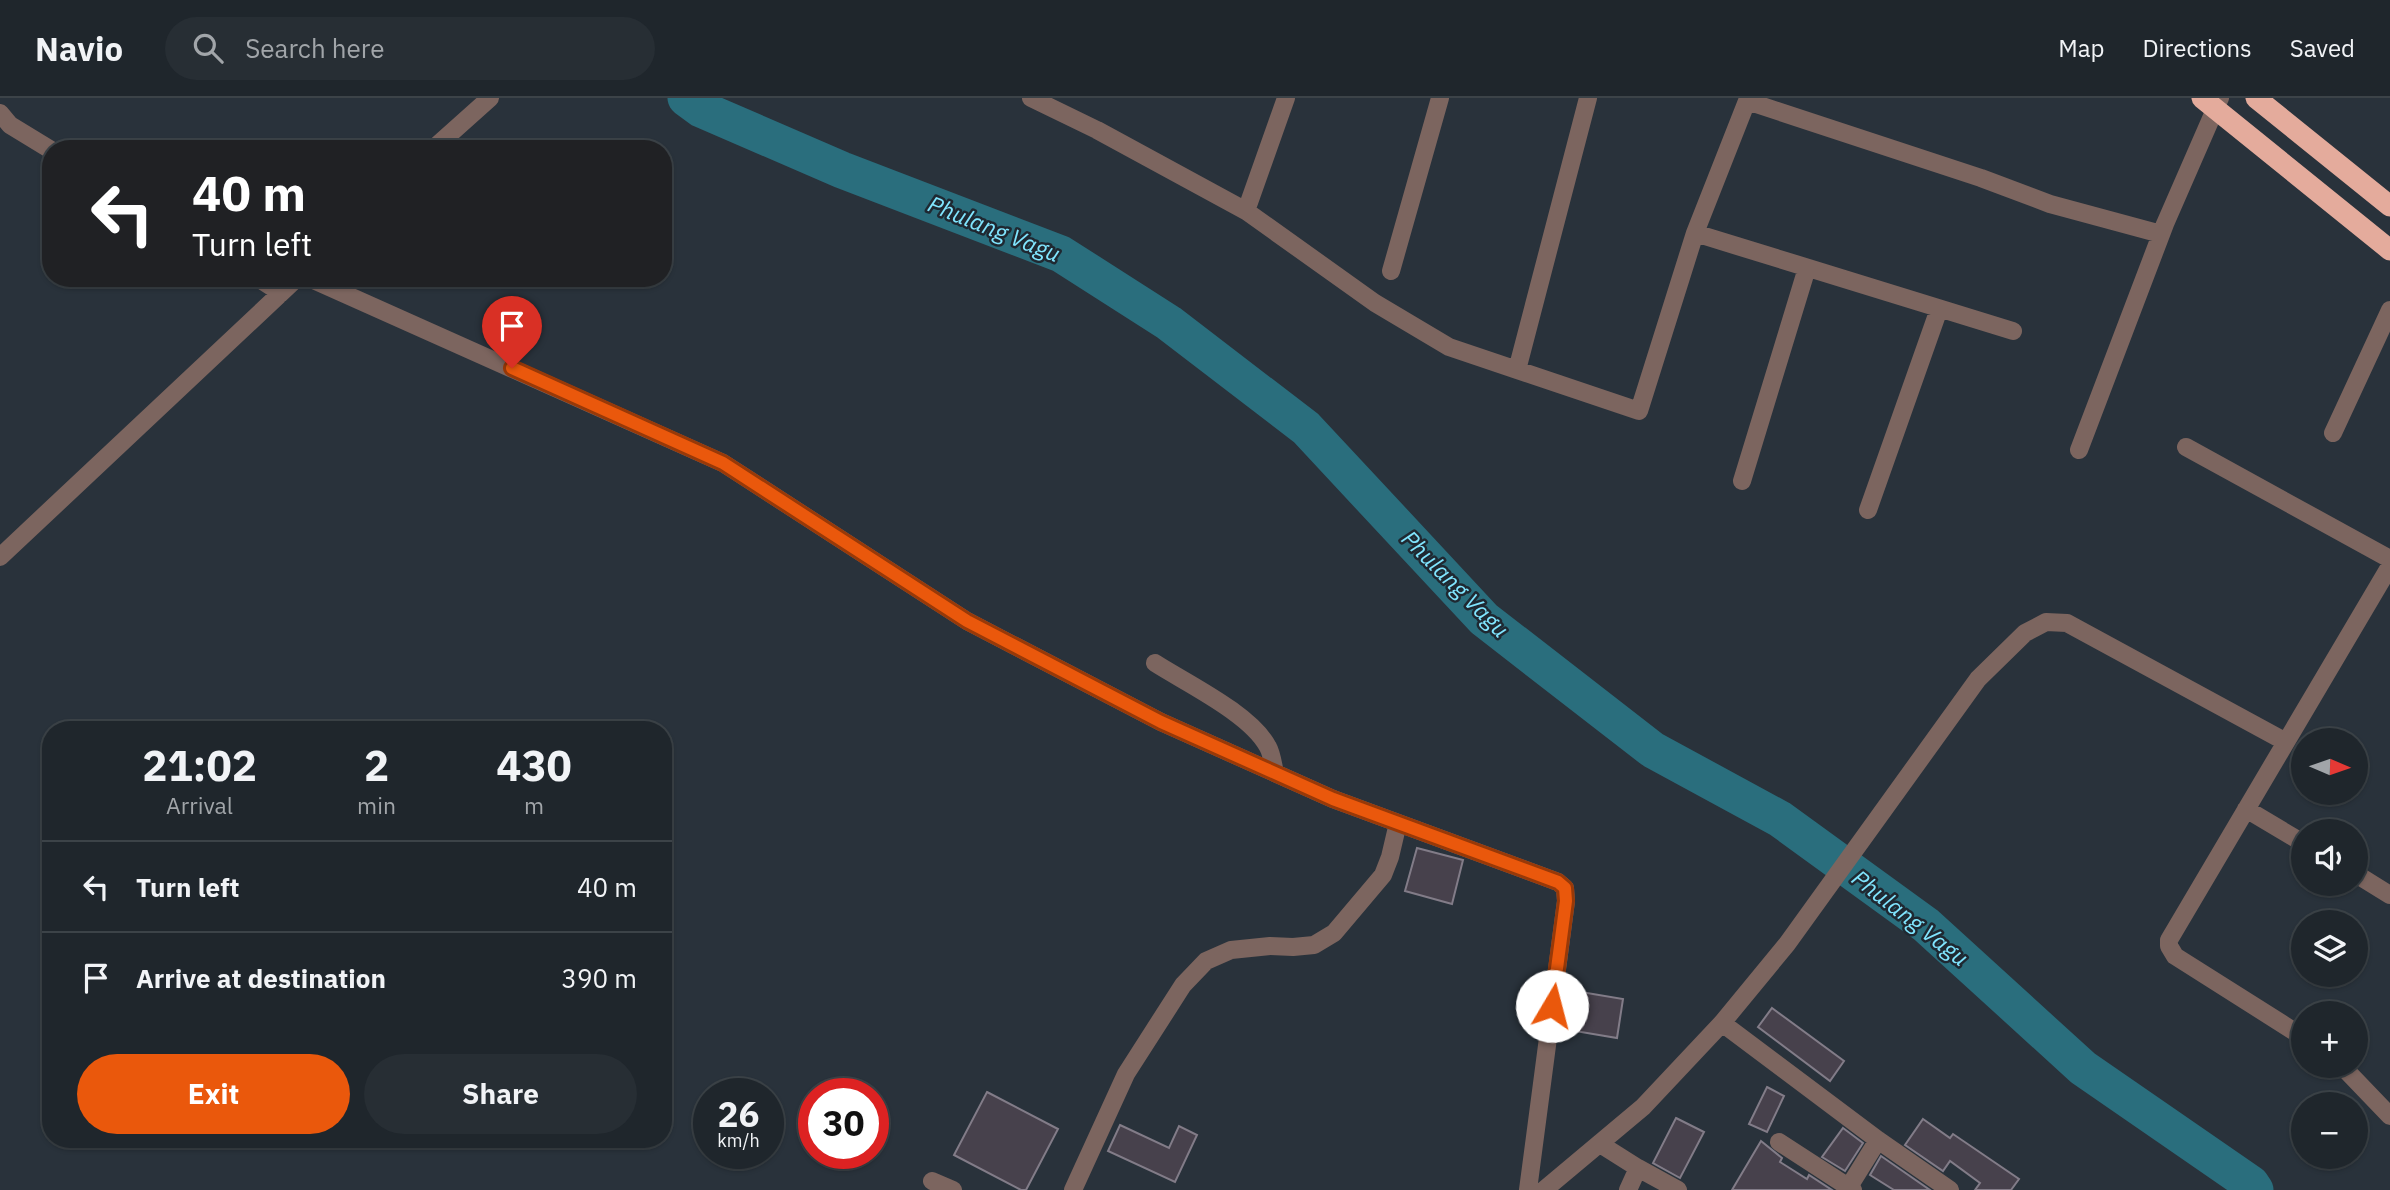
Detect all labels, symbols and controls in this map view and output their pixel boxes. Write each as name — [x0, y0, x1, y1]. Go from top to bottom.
search box — [165, 17, 655, 80]
text: Navio — [35, 27, 123, 70]
icon: search — [189, 29, 227, 67]
text: Search here — [245, 31, 385, 65]
text: Map — [2058, 32, 2104, 64]
text: Directions — [2142, 32, 2252, 64]
text: Saved — [2290, 32, 2355, 64]
text: 40 m — [192, 161, 306, 224]
icon: left — [77, 168, 168, 259]
water label: Phulang Vagu — [924, 188, 1065, 268]
text: Turn left — [192, 223, 312, 265]
pin — [482, 296, 542, 368]
icon: arrive — [493, 307, 531, 345]
water label: Phulang Vagu — [1396, 523, 1516, 643]
north arrow — [2291, 728, 2368, 805]
map controls — [2291, 728, 2368, 1169]
text: 21:02 — [142, 738, 257, 793]
text: 2 — [364, 738, 389, 793]
text: 430 — [496, 738, 572, 793]
text: Arrival — [166, 790, 233, 820]
text: min — [357, 790, 396, 820]
text: m — [524, 790, 544, 820]
button: sound — [2291, 819, 2368, 896]
water label: Phulang Vagu — [1846, 862, 1975, 972]
icon: left — [77, 868, 115, 906]
text: Turn left — [136, 870, 239, 904]
text: 40 m — [577, 870, 637, 904]
button: layers — [2291, 910, 2368, 987]
icon: arrive — [77, 959, 115, 997]
text: Arrive at destination — [136, 961, 386, 995]
text: 390 m — [561, 961, 637, 995]
position arrow — [1515, 969, 1589, 1043]
button: + — [2291, 1001, 2368, 1078]
button: Exit — [77, 1054, 350, 1134]
button: Share — [364, 1054, 637, 1134]
speed limit sign: 30 — [798, 1078, 889, 1169]
text: 26 — [717, 1091, 760, 1137]
button: − — [2291, 1092, 2368, 1169]
text: km/h — [717, 1129, 760, 1152]

